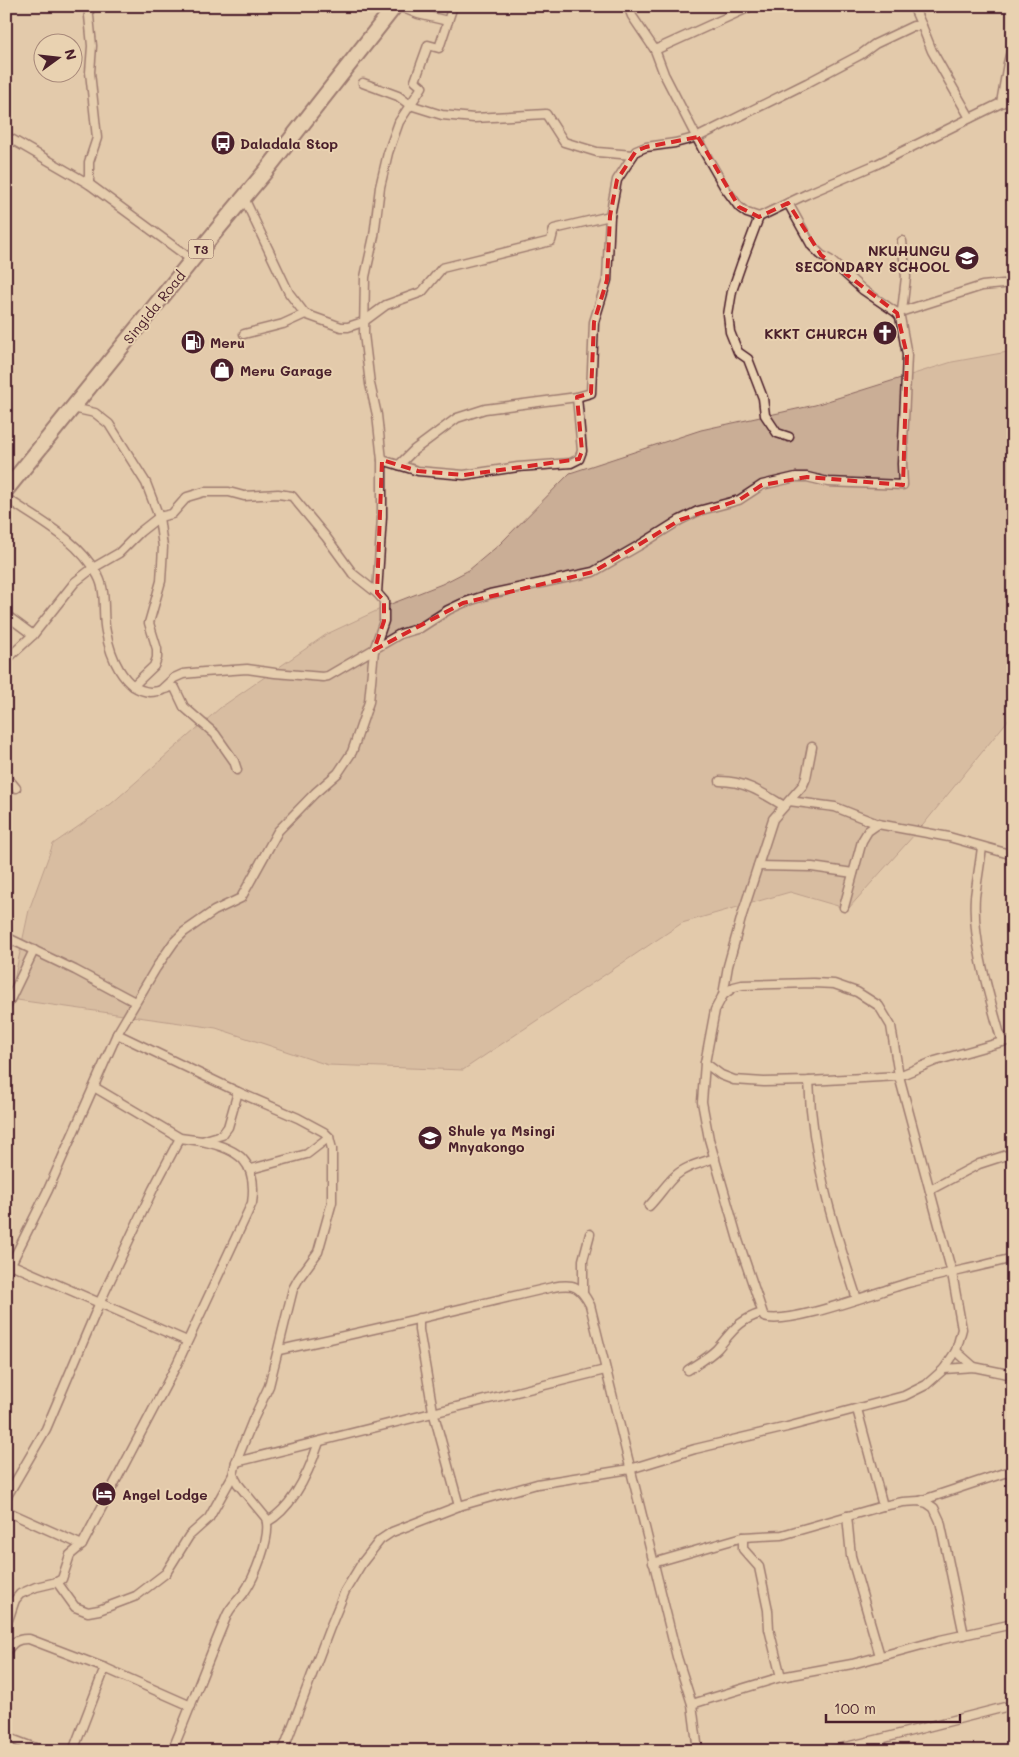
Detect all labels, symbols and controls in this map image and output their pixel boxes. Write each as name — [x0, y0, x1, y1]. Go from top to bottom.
north arrow — [32, 32, 82, 82]
text: N — [60, 47, 82, 62]
bus stop icon: Daladala Stop — [210, 130, 236, 156]
place label: Daladala Stop — [240, 134, 338, 153]
road number: T3 — [188, 240, 214, 258]
place label: NKUHUNGU SECONDARY SCHOOL — [795, 241, 950, 276]
school or university icon: NKUHUNGU SECONDARY SCHOOL — [954, 245, 980, 271]
street label: Singida Road — [119, 266, 190, 348]
church icon: KKKT CHURCH — [872, 320, 898, 346]
place label: KKKT CHURCH — [764, 324, 868, 343]
fuel station icon: Meru — [180, 329, 206, 355]
place label: Meru — [210, 333, 245, 352]
shop icon: Meru Garage — [209, 357, 235, 383]
place label: Meru Garage — [240, 361, 332, 380]
place label: Shule ya Msingi Mnyakongo — [448, 1121, 556, 1156]
school or university icon: Shule ya Msingi Mnyakongo — [417, 1125, 443, 1151]
hotel icon: Angel Lodge — [91, 1481, 117, 1507]
place label: Angel Lodge — [122, 1485, 207, 1504]
scale bar — [826, 1692, 960, 1724]
text: 100 m — [834, 1698, 876, 1718]

